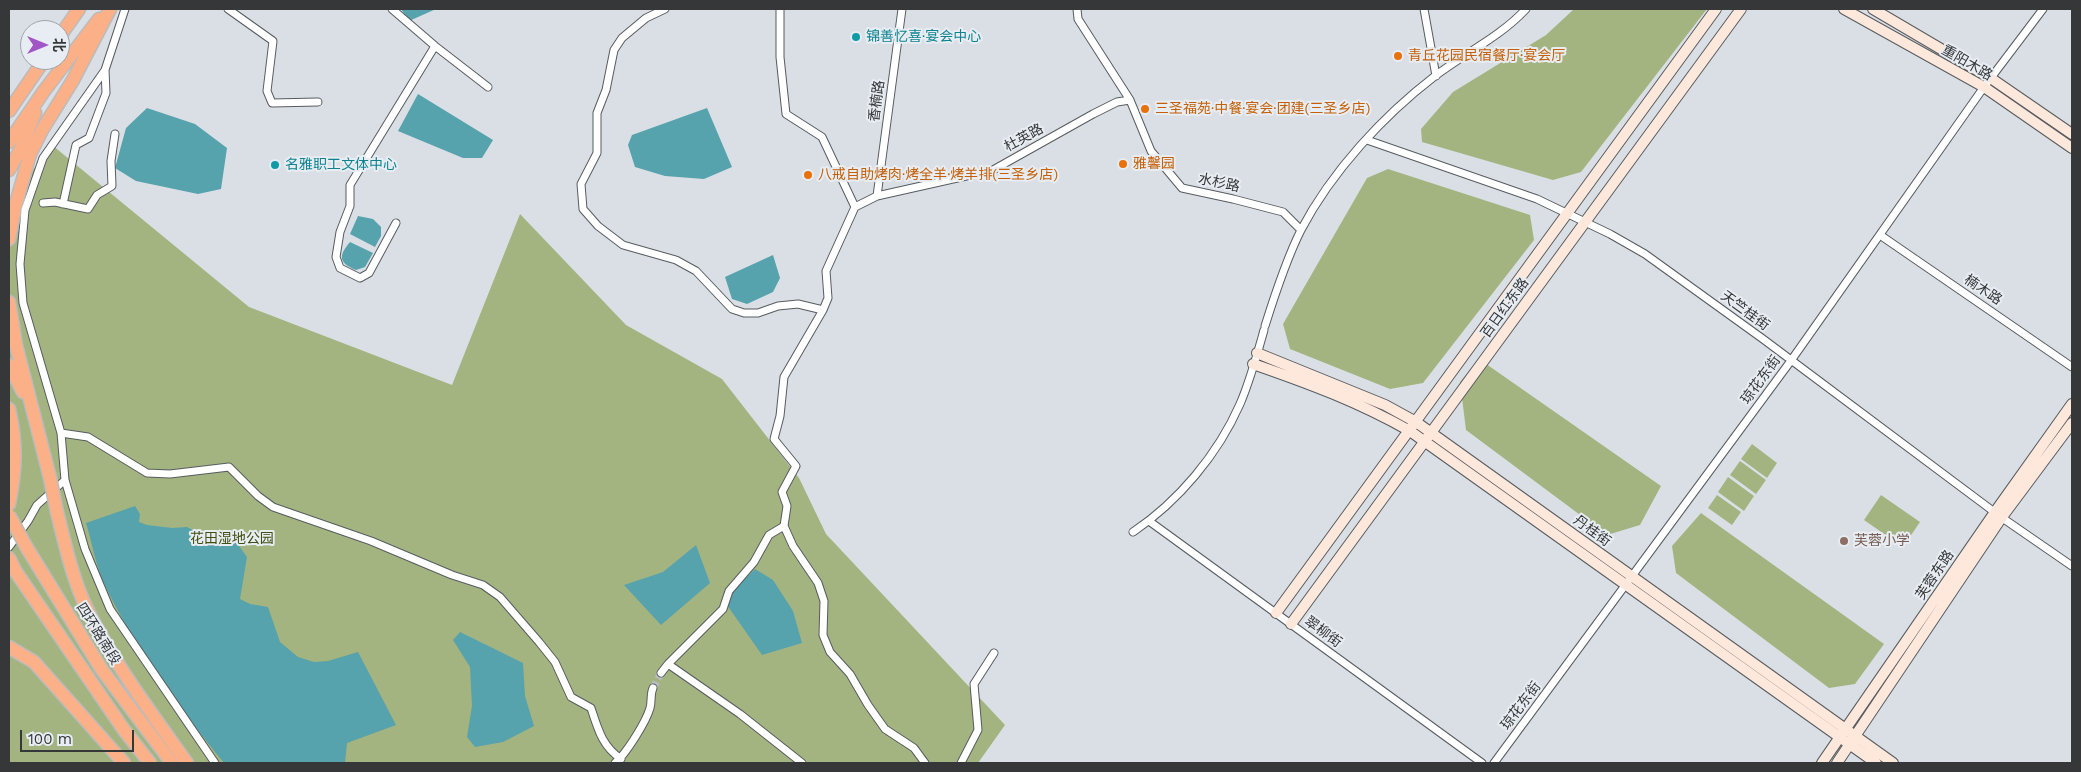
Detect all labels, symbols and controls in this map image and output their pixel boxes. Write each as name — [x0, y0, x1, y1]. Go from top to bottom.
north arrow — [20, 20, 70, 70]
place label: 锦善忆喜·宴会中心 — [866, 29, 981, 45]
marker: 锦善忆喜·宴会中心 — [850, 31, 862, 43]
text: 北 — [51, 38, 67, 52]
street label: 重阳木路 — [1939, 42, 1995, 84]
place label: 青丘花园民宿餐厅·宴会厅 — [1408, 48, 1565, 64]
marker: 青丘花园民宿餐厅·宴会厅 — [1392, 50, 1404, 62]
street label: 香楠路 — [866, 79, 888, 123]
place label: 三圣福苑·中餐·宴会·团建(三圣乡店) — [1155, 101, 1370, 117]
marker: 三圣福苑·中餐·宴会·团建(三圣乡店) — [1139, 103, 1151, 115]
street label: 杜英路 — [1002, 120, 1046, 156]
place label: 雅馨园 — [1133, 156, 1175, 172]
place label: 名雅职工文体中心 — [285, 157, 397, 173]
marker: 雅馨园 — [1117, 158, 1129, 170]
marker: 名雅职工文体中心 — [269, 159, 281, 171]
place label: 八戒自助烤肉·烤全羊·烤羊排(三圣乡店) — [818, 167, 1058, 183]
marker: 八戒自助烤肉·烤全羊·烤羊排(三圣乡店) — [802, 169, 814, 181]
street label: 水杉路 — [1197, 170, 1241, 196]
street label: 楠木路 — [1961, 271, 2005, 309]
street label: 百日红东路 — [1478, 275, 1532, 341]
street label: 天竺桂街 — [1717, 288, 1773, 334]
street label: 琼花东街 — [1738, 352, 1784, 408]
street label: 丹桂街 — [1570, 512, 1614, 550]
park label: 花田湿地公园 — [190, 531, 274, 547]
place label: 芙蓉小学 — [1854, 533, 1910, 549]
marker: 芙蓉小学 — [1838, 535, 1850, 547]
street label: 芙蓉东路 — [1912, 547, 1958, 603]
street label: 四环路南段 — [72, 600, 124, 668]
street label: 翠柳街 — [1301, 613, 1345, 651]
street label: 琼花东街 — [1497, 679, 1545, 733]
scale bar — [22, 720, 136, 752]
text: 100 m — [28, 730, 72, 748]

